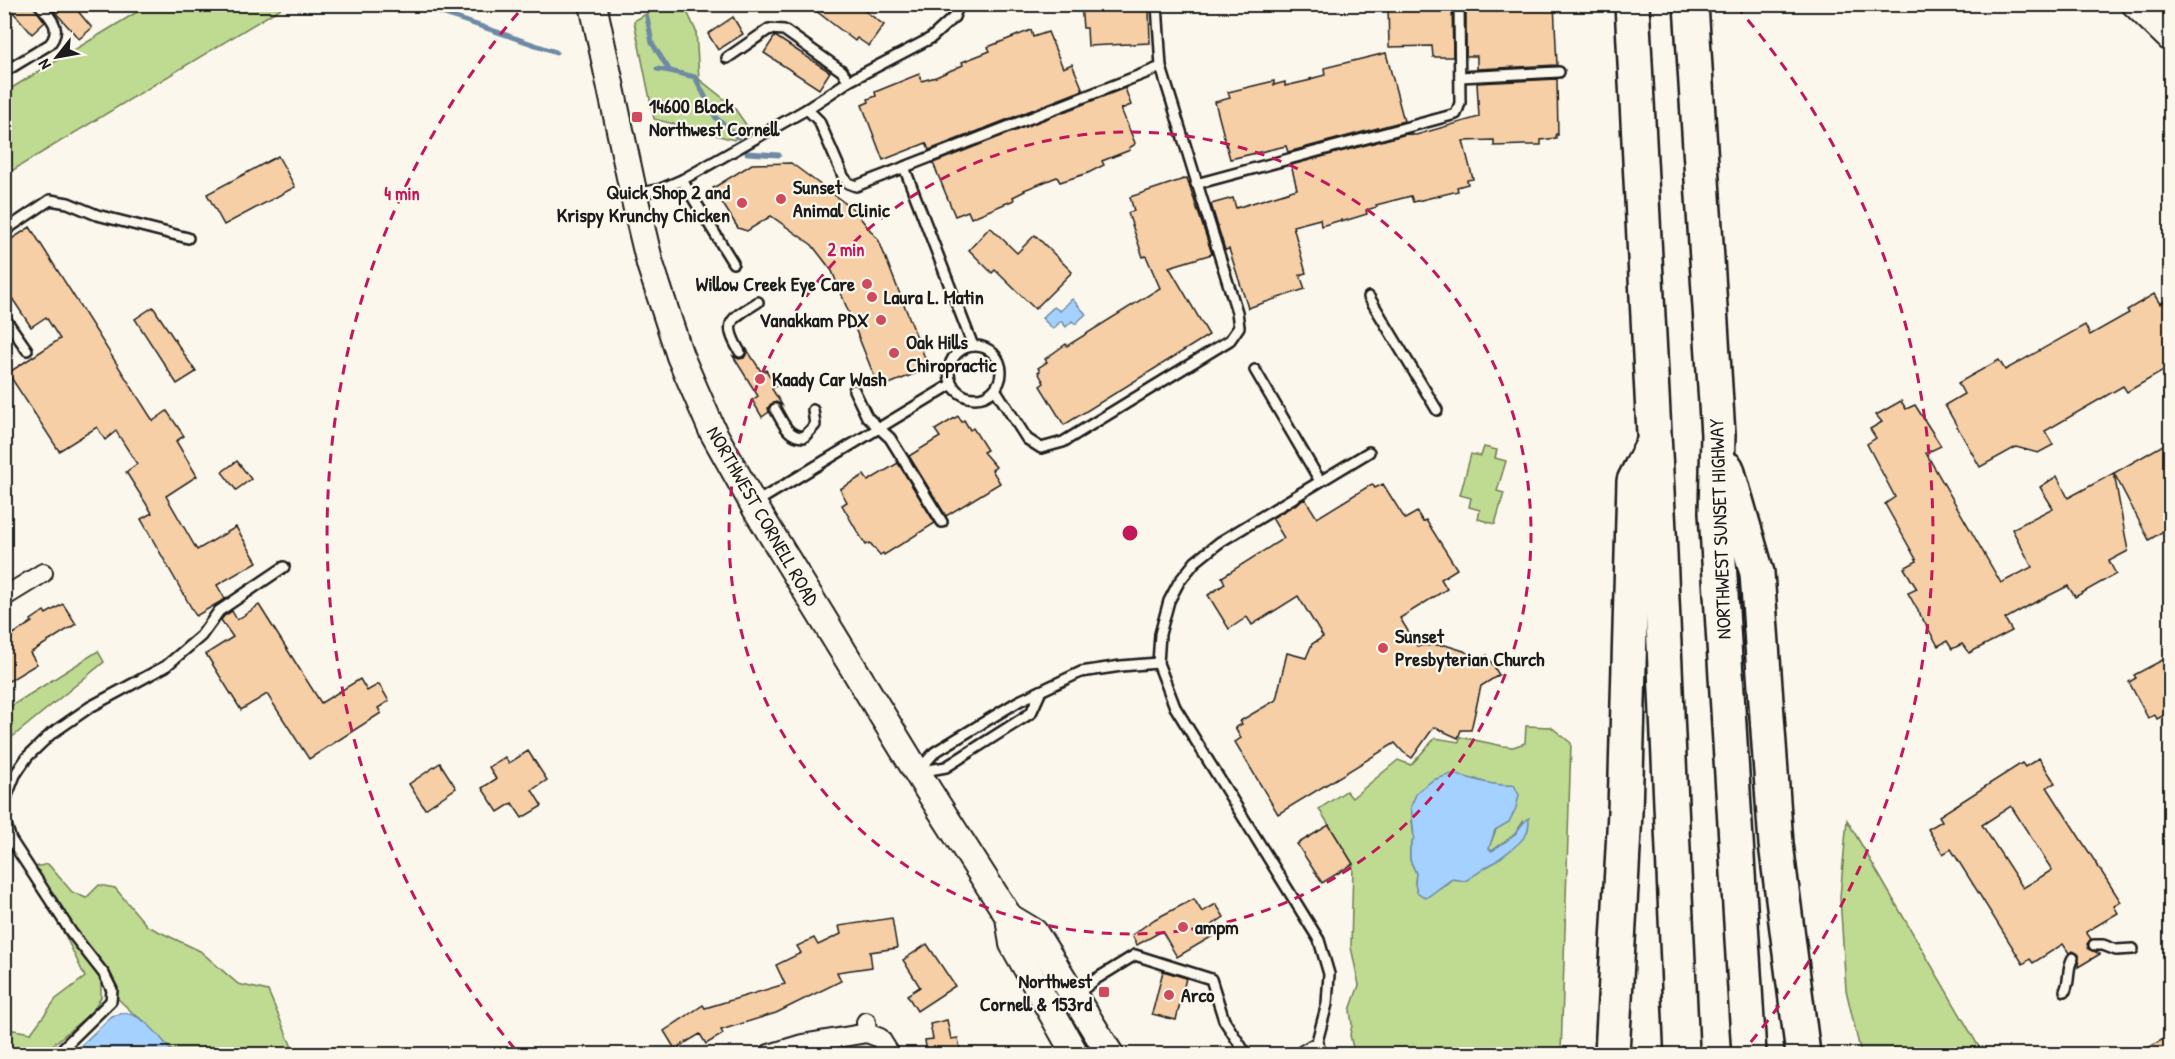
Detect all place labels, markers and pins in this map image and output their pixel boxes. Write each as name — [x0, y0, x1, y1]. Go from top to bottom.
place label: 14600 Block Northwest Cornell — [649, 92, 781, 142]
marker: 14600 Block Northwest Cornell — [630, 110, 644, 124]
place label: Sunset Animal Clinic — [793, 173, 891, 223]
place label: Quick Shop 2 and Krispy Krunchy Chicken — [557, 178, 730, 229]
marker: Sunset Animal Clinic — [774, 192, 788, 206]
marker: Quick Shop 2 and Krispy Krunchy Chicken — [735, 196, 749, 210]
place label: Willow Creek Eye Care — [696, 270, 855, 298]
marker: Willow Creek Eye Care — [860, 277, 874, 291]
place label: Laura L. Matin — [884, 283, 984, 310]
marker: Laura L. Matin — [865, 290, 879, 304]
place label: Vanakkam PDX — [759, 306, 869, 333]
marker: Vanakkam PDX — [874, 313, 888, 327]
place label: Oak Hills Chiropractic — [906, 328, 998, 379]
marker: Oak Hills Chiropractic — [887, 346, 901, 360]
place label: Kaady Car Wash — [772, 365, 887, 393]
marker: Kaady Car Wash — [753, 372, 767, 386]
centre of rings — [1120, 523, 1140, 543]
place label: Sunset Presbyterian Church — [1395, 622, 1545, 673]
marker: Sunset Presbyterian Church — [1376, 641, 1390, 655]
place label: ampm — [1195, 913, 1239, 941]
marker: ampm — [1176, 920, 1190, 934]
place label: Northwest Cornell & 153rd — [980, 967, 1093, 1017]
place label: Arco — [1181, 981, 1214, 1008]
marker: Northwest Cornell & 153rd — [1097, 985, 1111, 999]
marker: Arco — [1162, 988, 1176, 1002]

